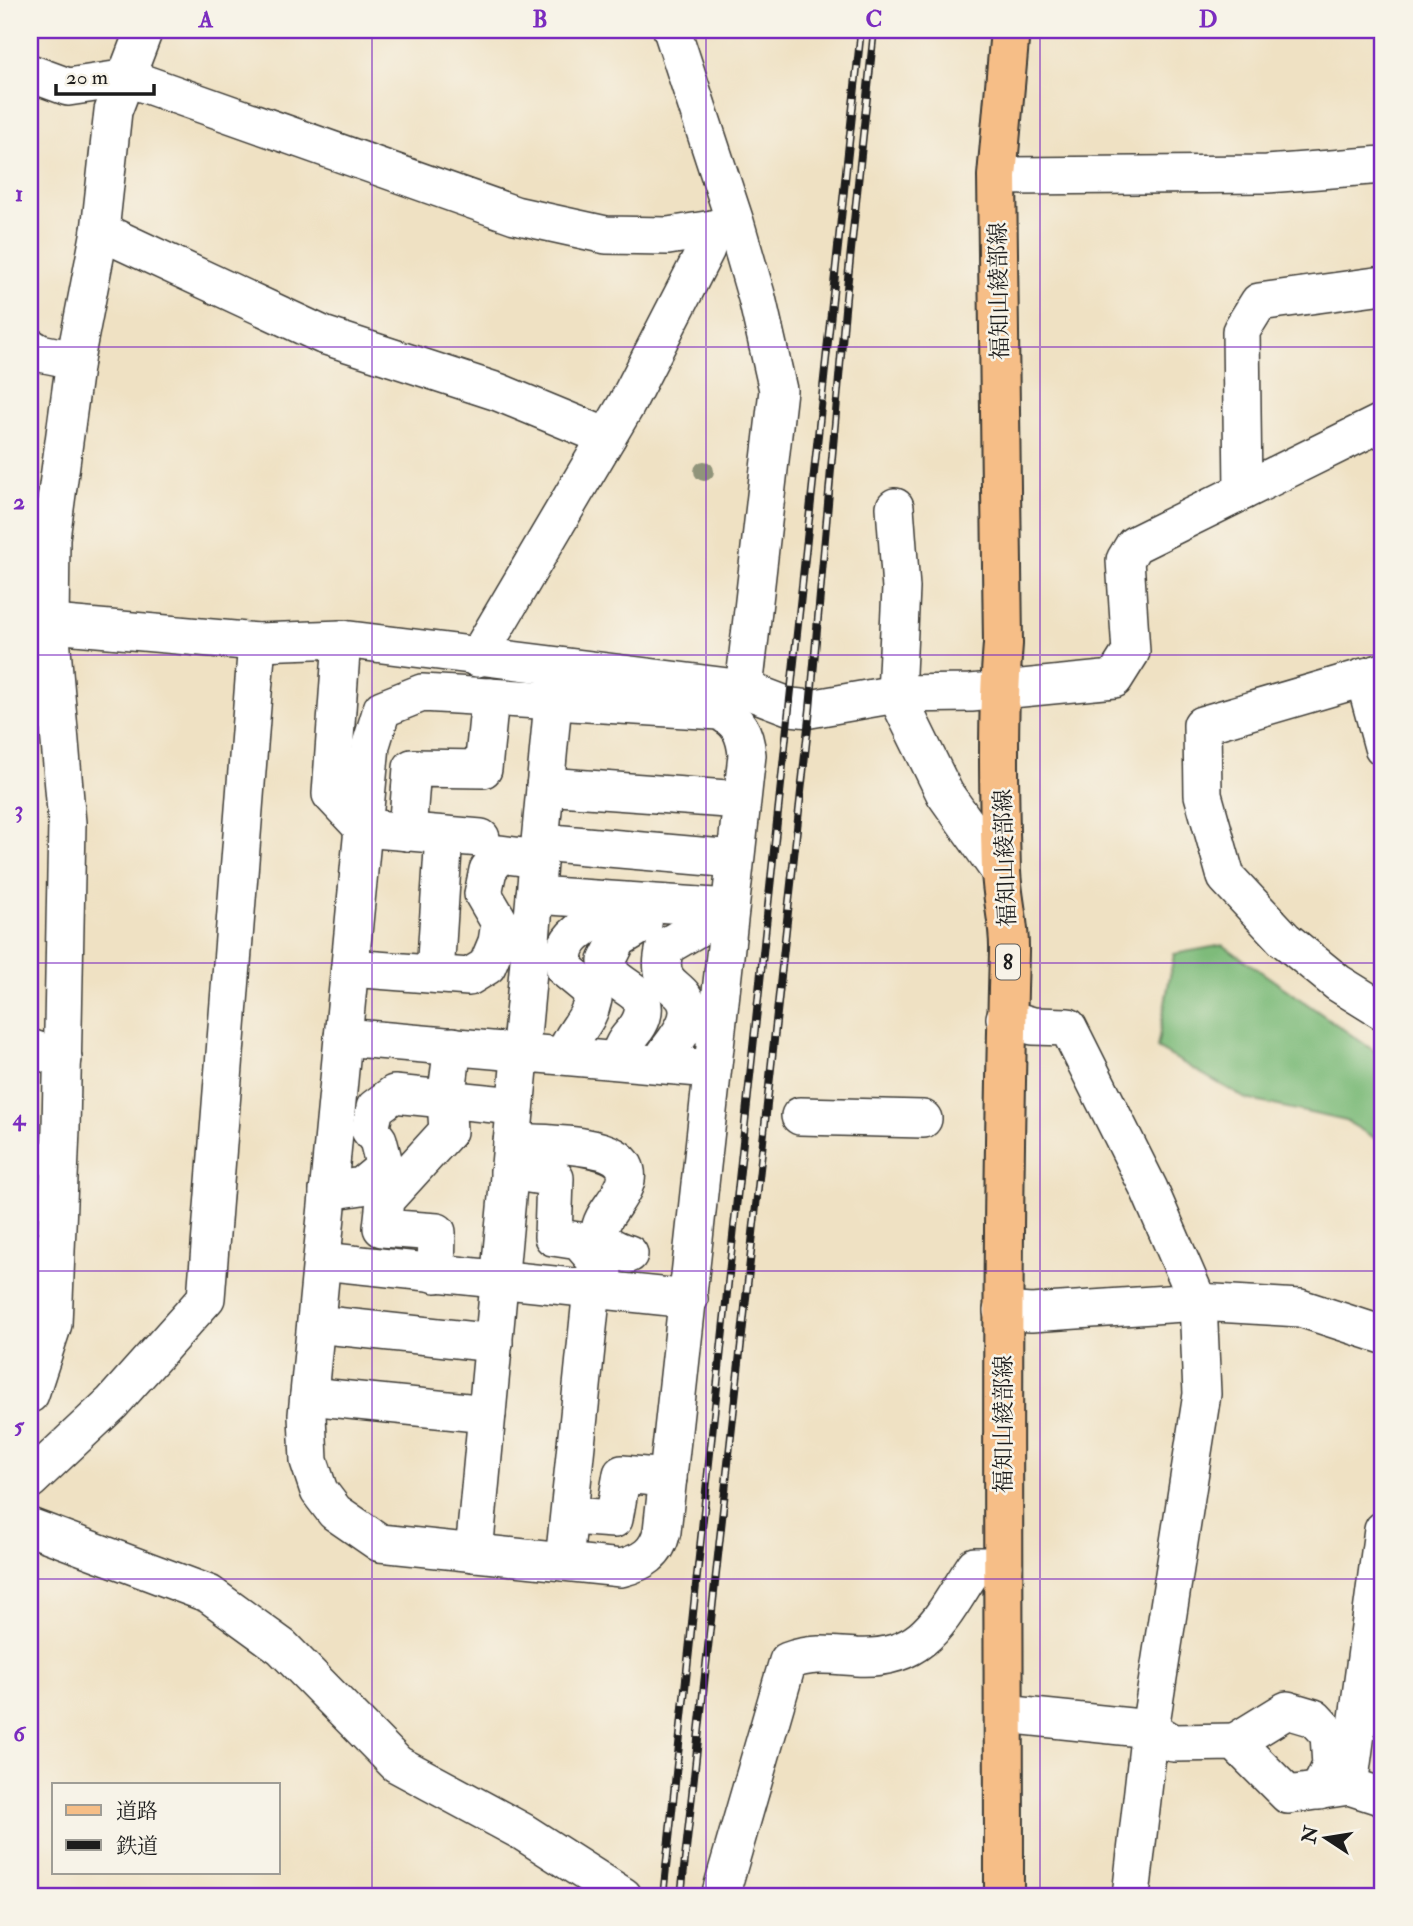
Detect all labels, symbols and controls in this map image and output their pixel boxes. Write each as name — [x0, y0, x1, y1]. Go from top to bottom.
text: A — [198, 5, 214, 34]
text: B — [532, 5, 548, 34]
text: C — [866, 5, 882, 34]
text: D — [1199, 5, 1217, 34]
scale bar — [56, 52, 154, 96]
text: 20 m — [66, 64, 108, 91]
text: 1 — [15, 179, 23, 208]
street label: 福知山綾部線 — [983, 222, 1015, 360]
text: 2 — [13, 487, 25, 516]
street label: 福知山綾部線 — [988, 789, 1022, 927]
text: 3 — [15, 795, 23, 824]
road number: 8 — [996, 944, 1020, 979]
text: 4 — [12, 1103, 27, 1132]
street label: 福知山綾部線 — [989, 1355, 1018, 1493]
text: 5 — [14, 1411, 25, 1440]
text: 6 — [13, 1719, 27, 1748]
legend — [52, 1783, 280, 1874]
text: 道路 — [116, 1798, 158, 1825]
north arrow — [1290, 1804, 1360, 1874]
text: N — [1297, 1823, 1324, 1846]
text: 鉄道 — [116, 1833, 158, 1860]

